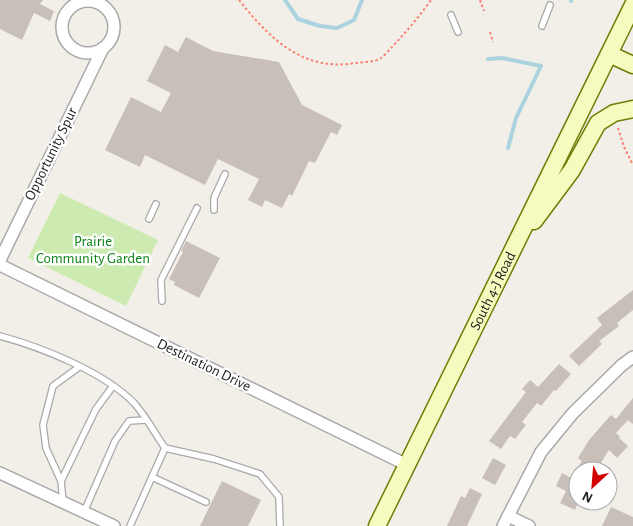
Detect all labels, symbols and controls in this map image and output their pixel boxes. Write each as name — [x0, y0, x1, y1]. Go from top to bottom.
street label: Opportunity Spur — [22, 105, 80, 203]
park label: Prairie Community Garden — [36, 234, 150, 266]
street label: South 4-J Road — [467, 249, 518, 332]
street label: Destination Drive — [155, 336, 253, 394]
north arrow — [568, 461, 618, 511]
text: N — [580, 488, 595, 505]

